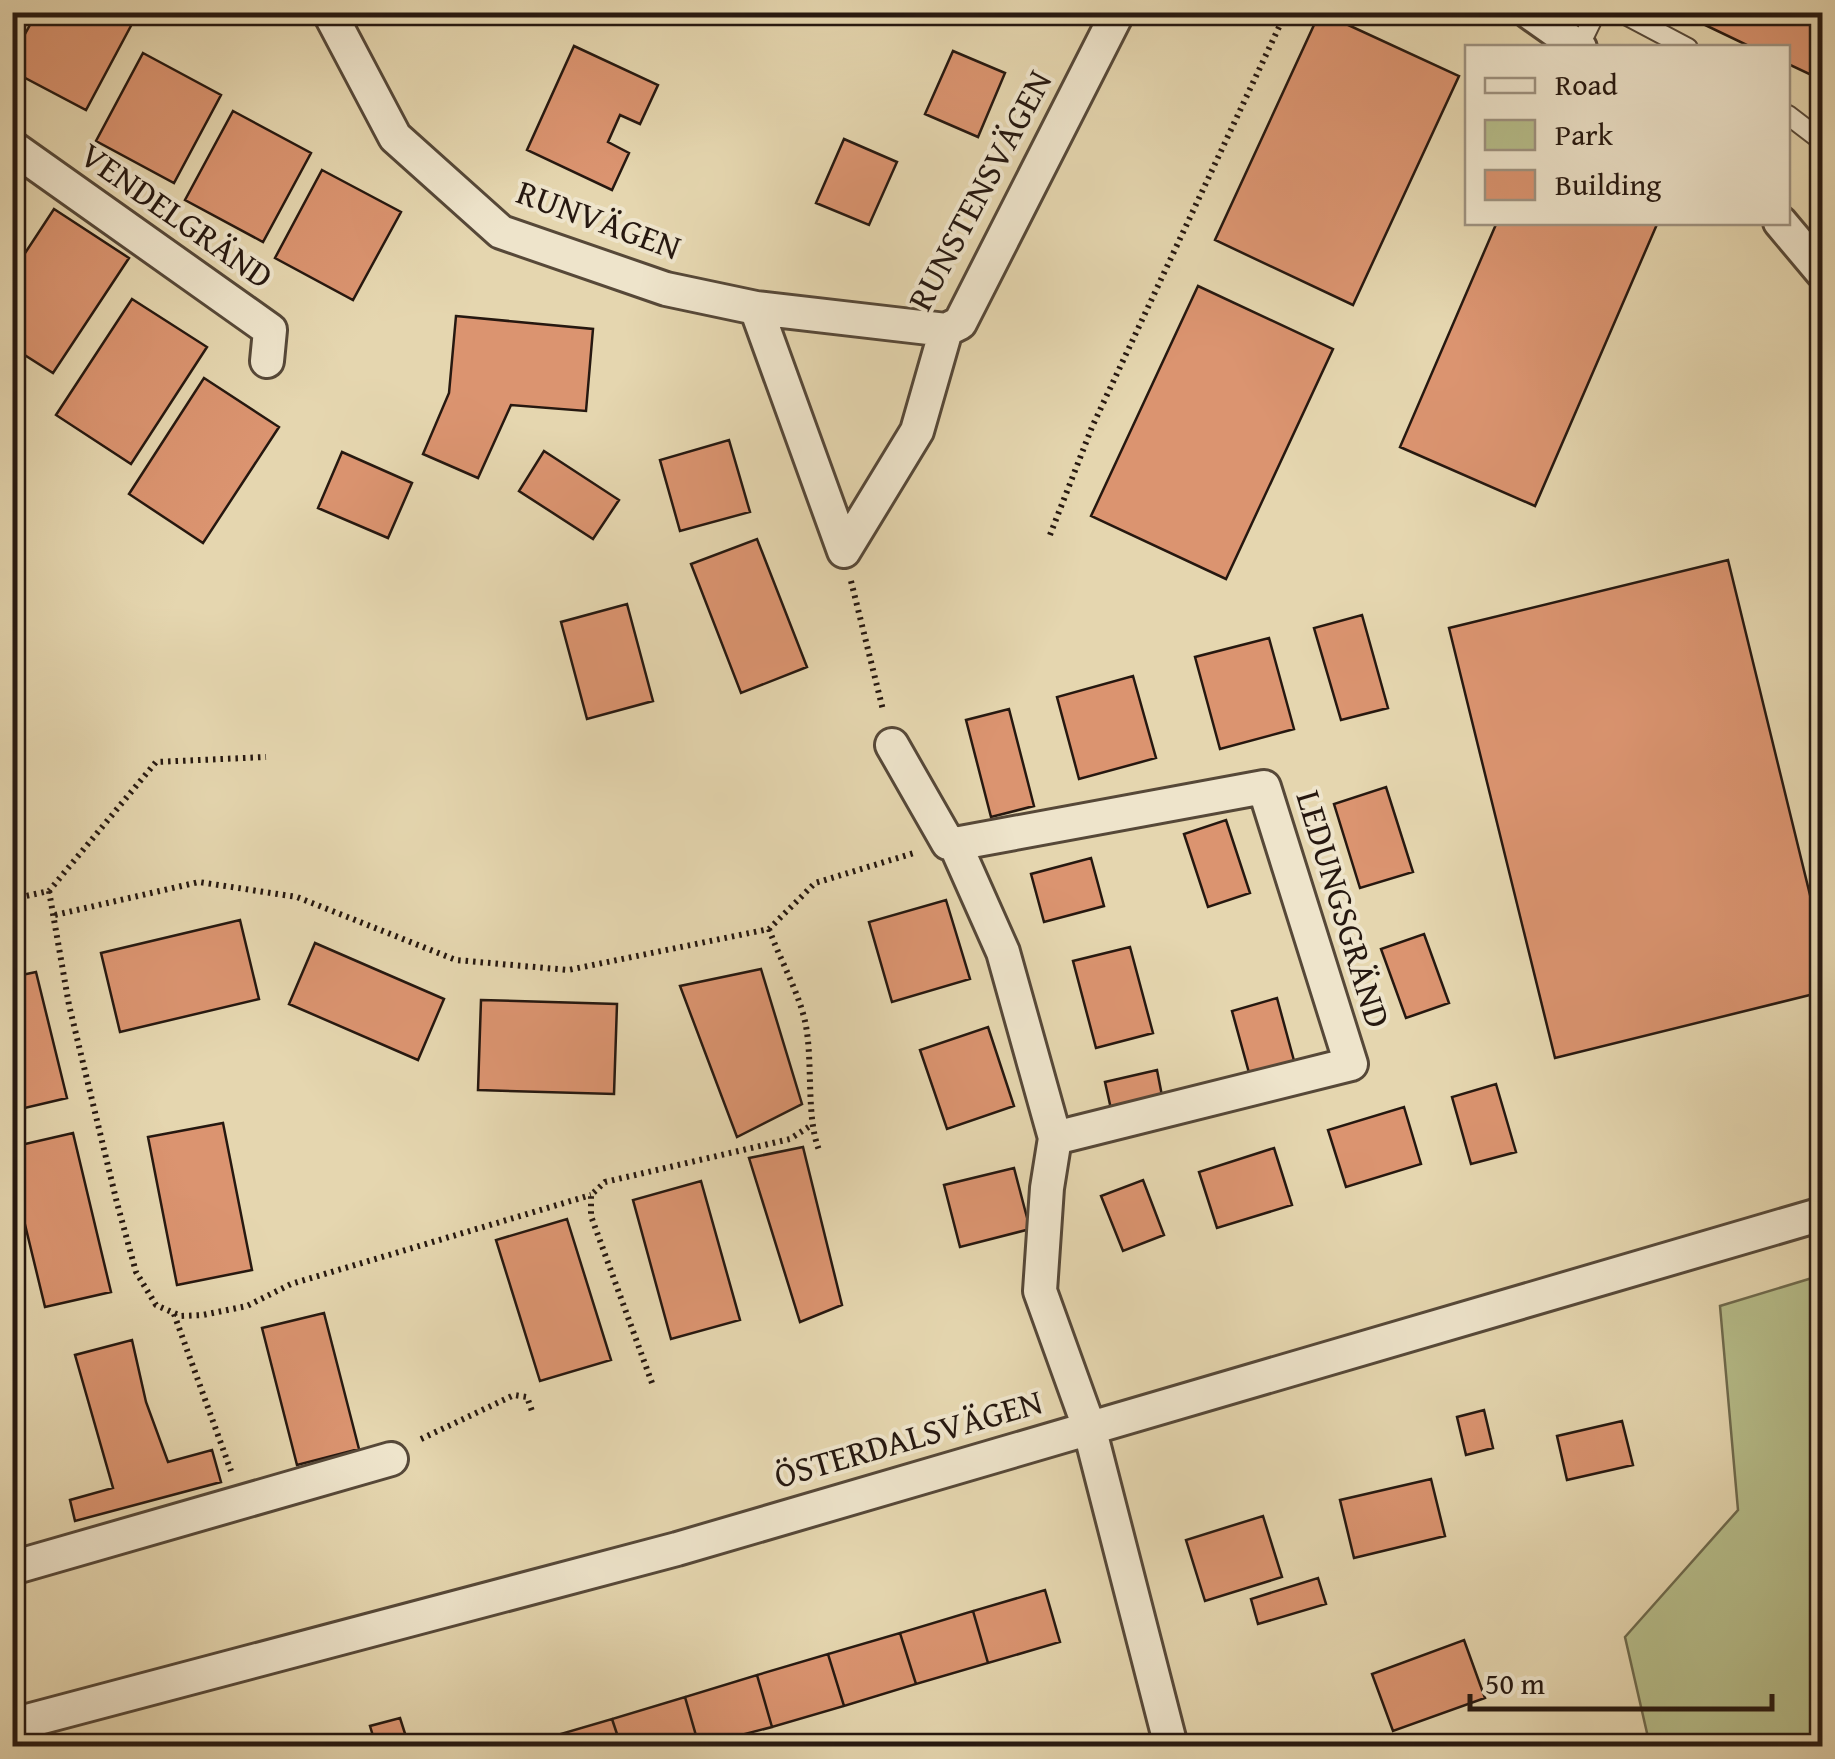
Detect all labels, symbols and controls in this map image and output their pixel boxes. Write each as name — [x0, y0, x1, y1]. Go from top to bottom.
legend — [1465, 45, 1790, 225]
street label: RUNSTENSVÄGEN — [894, 61, 1064, 319]
text: Road — [1555, 62, 1618, 106]
text: Park — [1555, 112, 1614, 156]
street label: VENDELGRÄND — [70, 129, 284, 301]
text: Building — [1555, 162, 1661, 206]
street label: RUNVÄGEN — [510, 166, 688, 272]
street label: LEDUNGSGRÄND — [1284, 784, 1404, 1034]
street label: ÖSTERDALSVÄGEN — [768, 1375, 1048, 1501]
scale bar — [1470, 1649, 1772, 1711]
text: 50 m — [1485, 1661, 1545, 1705]

